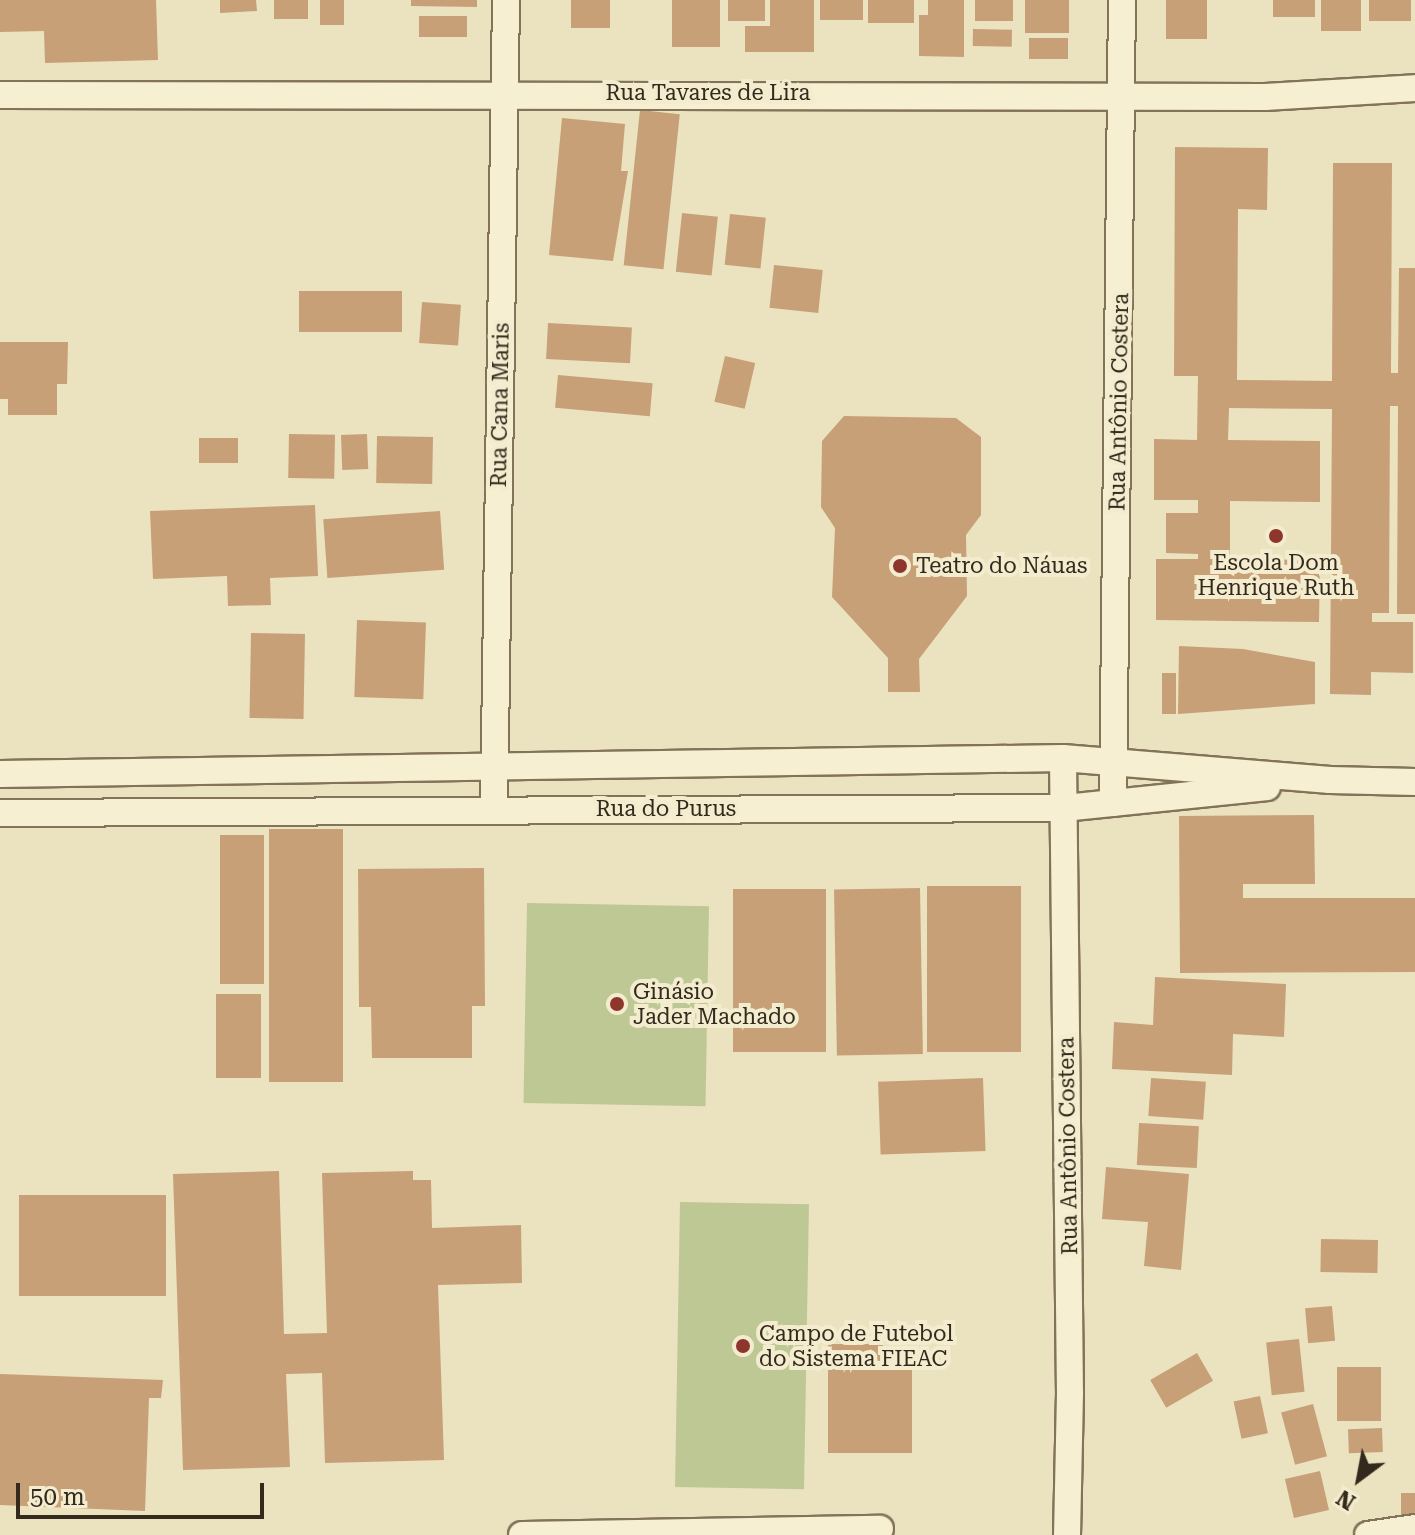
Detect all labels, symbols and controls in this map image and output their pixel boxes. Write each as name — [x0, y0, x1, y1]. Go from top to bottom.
street label: Rua Tavares de Lira — [606, 80, 810, 106]
street label: Rua Antônio Costera — [1104, 293, 1134, 511]
street label: Rua Cana Maris — [485, 322, 515, 488]
marker: Escola Dom Henrique Ruth — [1267, 527, 1285, 545]
place label: Escola Dom Henrique Ruth — [1198, 549, 1354, 600]
place label: Teatro do Náuas — [916, 553, 1087, 579]
marker: Teatro do Náuas — [891, 557, 909, 575]
street label: Rua do Purus — [596, 796, 736, 822]
place label: Ginásio Jader Machado — [633, 978, 796, 1030]
marker: Ginásio Jader Machado — [608, 995, 626, 1013]
street label: Rua Antônio Costera — [1053, 1037, 1083, 1255]
place label: Campo de Futebol do Sistema FIEAC — [759, 1320, 953, 1372]
marker: Campo de Futebol do Sistema FIEAC — [734, 1337, 752, 1355]
north arrow — [1319, 1439, 1399, 1519]
scale bar — [20, 1467, 268, 1517]
text: 50 m — [30, 1483, 85, 1511]
text: N — [1332, 1485, 1360, 1515]

